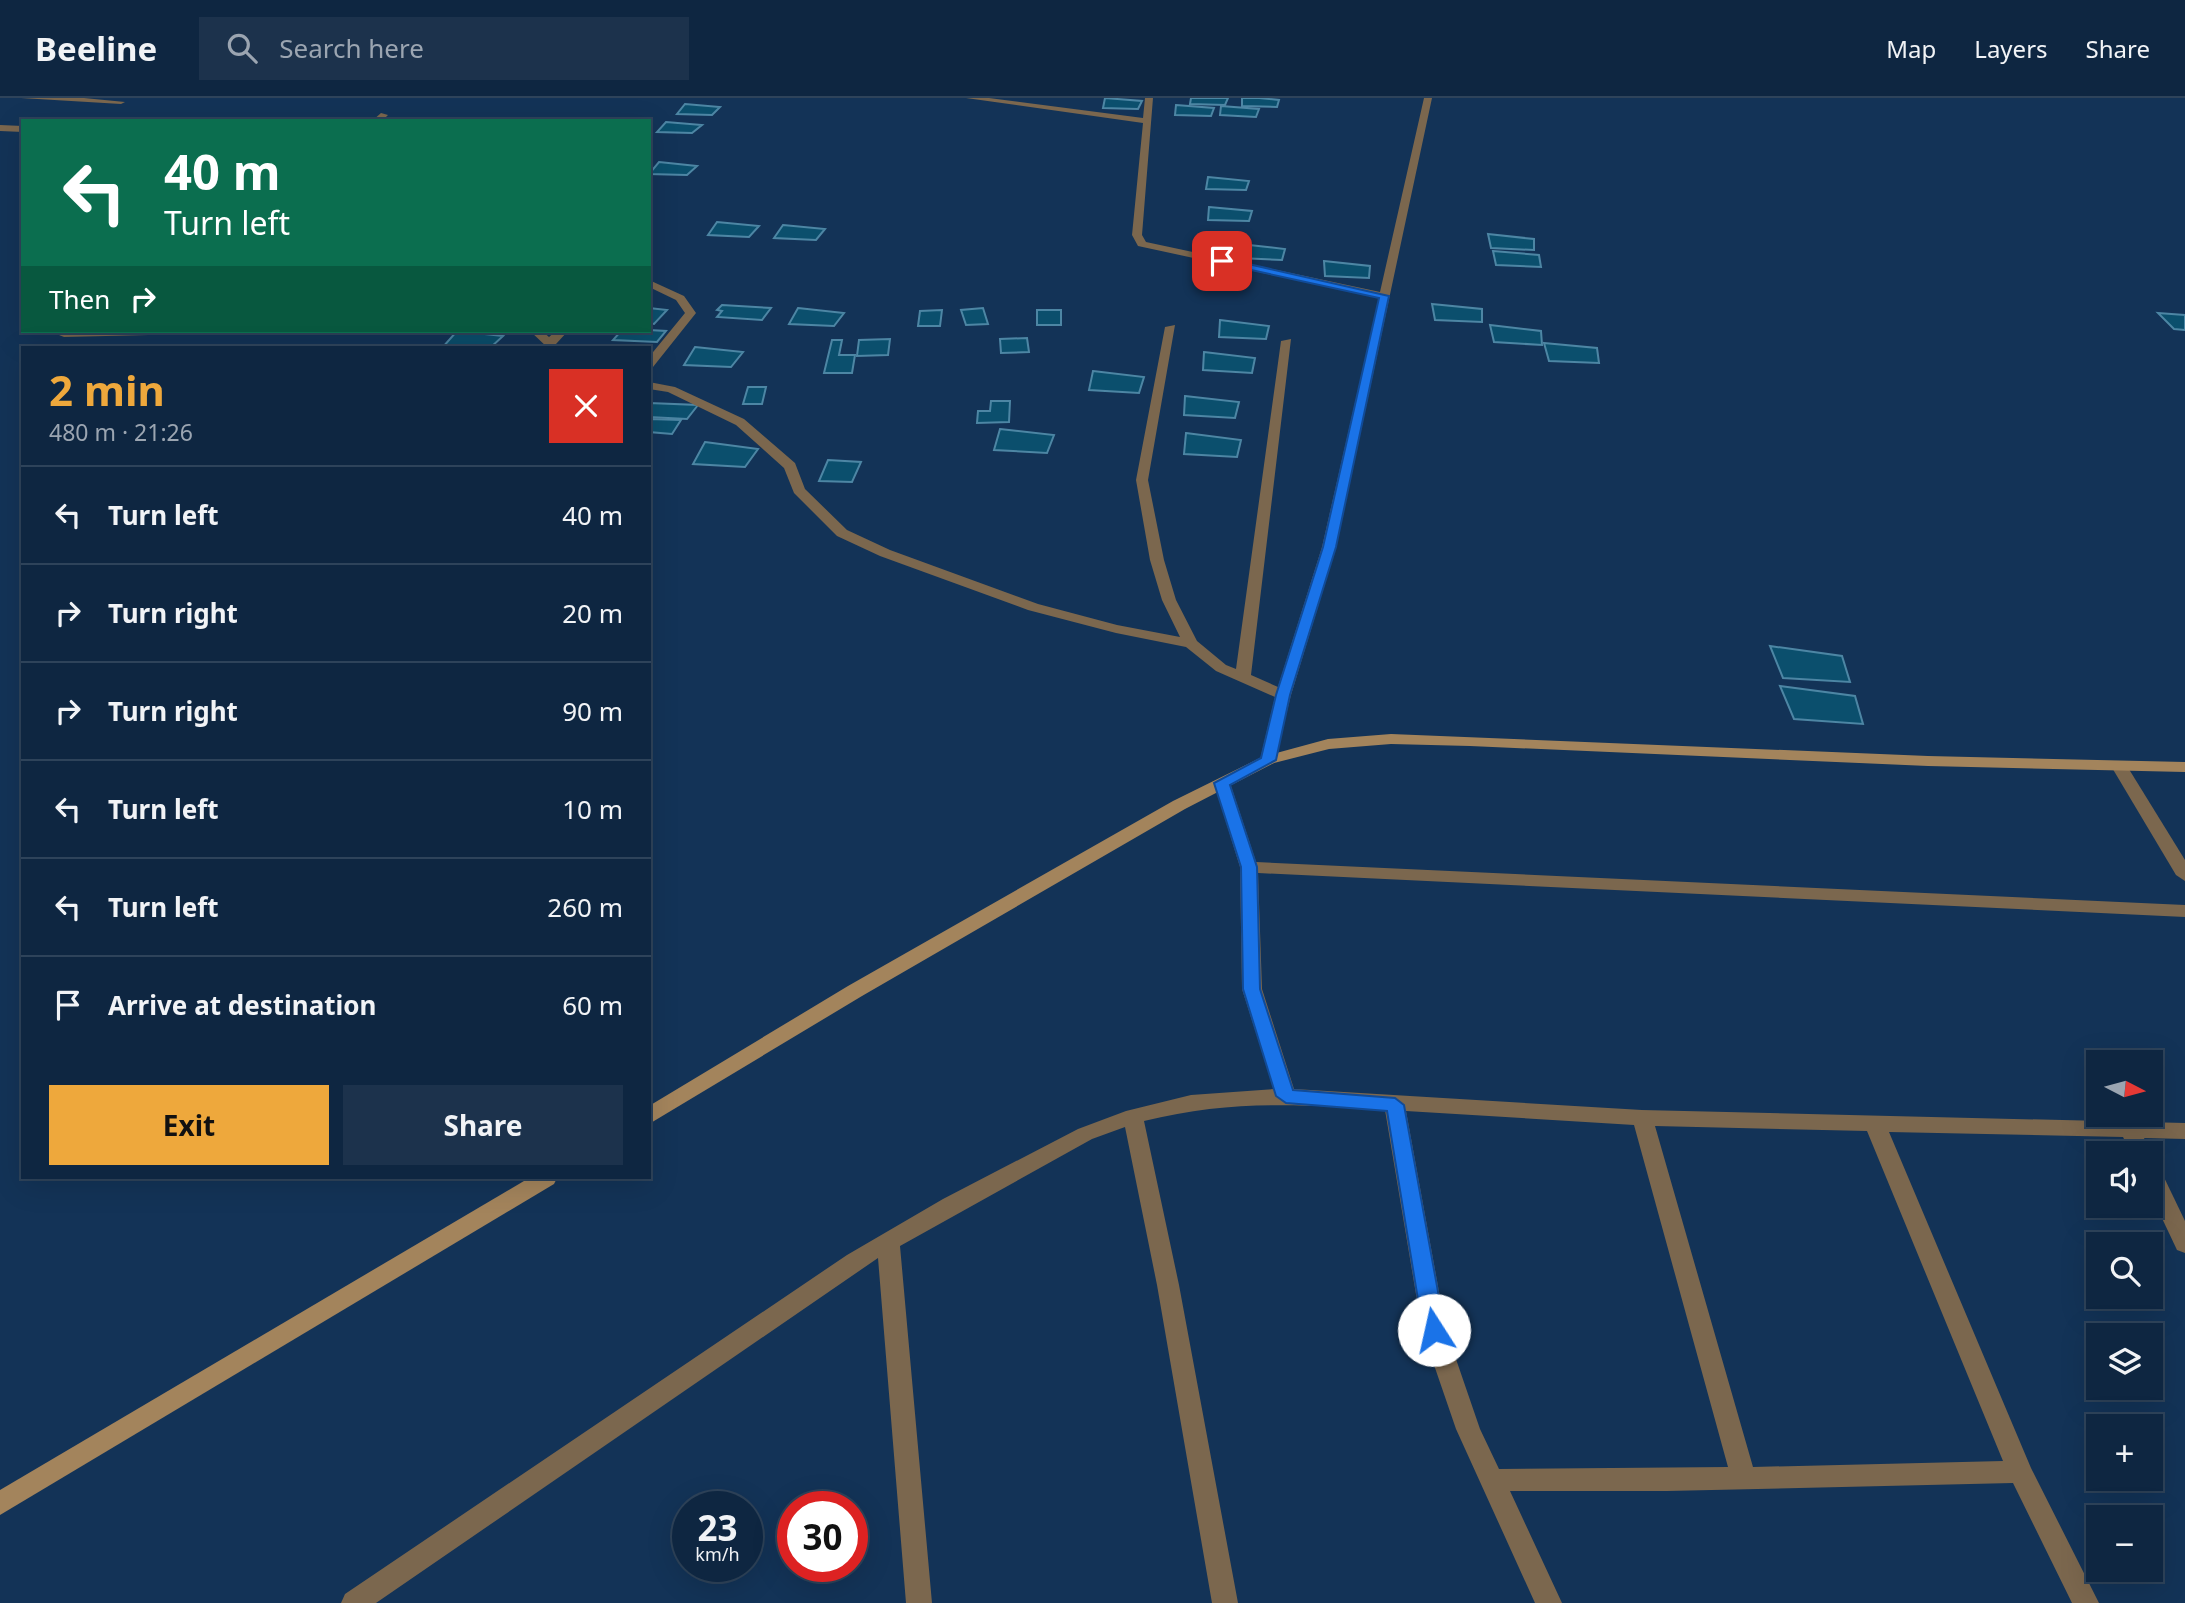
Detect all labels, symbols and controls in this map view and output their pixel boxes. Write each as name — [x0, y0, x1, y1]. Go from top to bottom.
search box — [199, 17, 689, 80]
text: Beeline — [35, 26, 157, 71]
icon: search — [223, 29, 261, 67]
text: Search here — [279, 30, 424, 66]
text: Map — [1886, 32, 1936, 65]
text: Layers — [1974, 32, 2048, 65]
text: Share — [2086, 32, 2150, 65]
text: 40 m — [164, 138, 281, 204]
icon: left — [49, 147, 140, 238]
text: Turn left — [164, 201, 290, 244]
pin — [1192, 231, 1252, 291]
icon: arrive — [1203, 242, 1241, 280]
icon: right — [124, 280, 162, 318]
text: Then — [49, 281, 110, 317]
text: 2 min — [49, 361, 165, 418]
button: close — [549, 369, 623, 443]
text: 480 m · 21:26 — [49, 416, 193, 448]
icon: left — [49, 496, 87, 534]
text: Turn left — [108, 497, 219, 533]
text: 40 m — [562, 497, 623, 533]
icon: right — [49, 594, 87, 632]
text: Turn right — [108, 595, 238, 631]
text: 20 m — [562, 595, 623, 631]
icon: right — [49, 692, 87, 730]
text: Turn right — [108, 693, 238, 729]
text: 90 m — [562, 693, 623, 729]
icon: left — [49, 790, 87, 828]
text: Turn left — [108, 791, 219, 827]
text: 10 m — [562, 791, 623, 827]
icon: left — [49, 888, 87, 926]
text: Turn left — [108, 889, 219, 925]
text: 260 m — [547, 889, 623, 925]
icon: arrive — [49, 986, 87, 1024]
text: Arrive at destination — [108, 987, 377, 1023]
text: 60 m — [562, 987, 623, 1023]
north arrow — [2086, 1050, 2163, 1127]
map controls — [2086, 1050, 2163, 1582]
button: Exit — [49, 1085, 329, 1165]
button: Share — [343, 1085, 623, 1165]
button: sound — [2086, 1141, 2163, 1218]
button: search — [2086, 1232, 2163, 1309]
position arrow — [1397, 1293, 1471, 1367]
button: layers — [2086, 1323, 2163, 1400]
button: + — [2086, 1414, 2163, 1491]
speed limit sign: 30 — [777, 1491, 868, 1582]
text: 23 — [697, 1504, 738, 1551]
button: − — [2086, 1505, 2163, 1582]
text: km/h — [695, 1542, 740, 1566]

